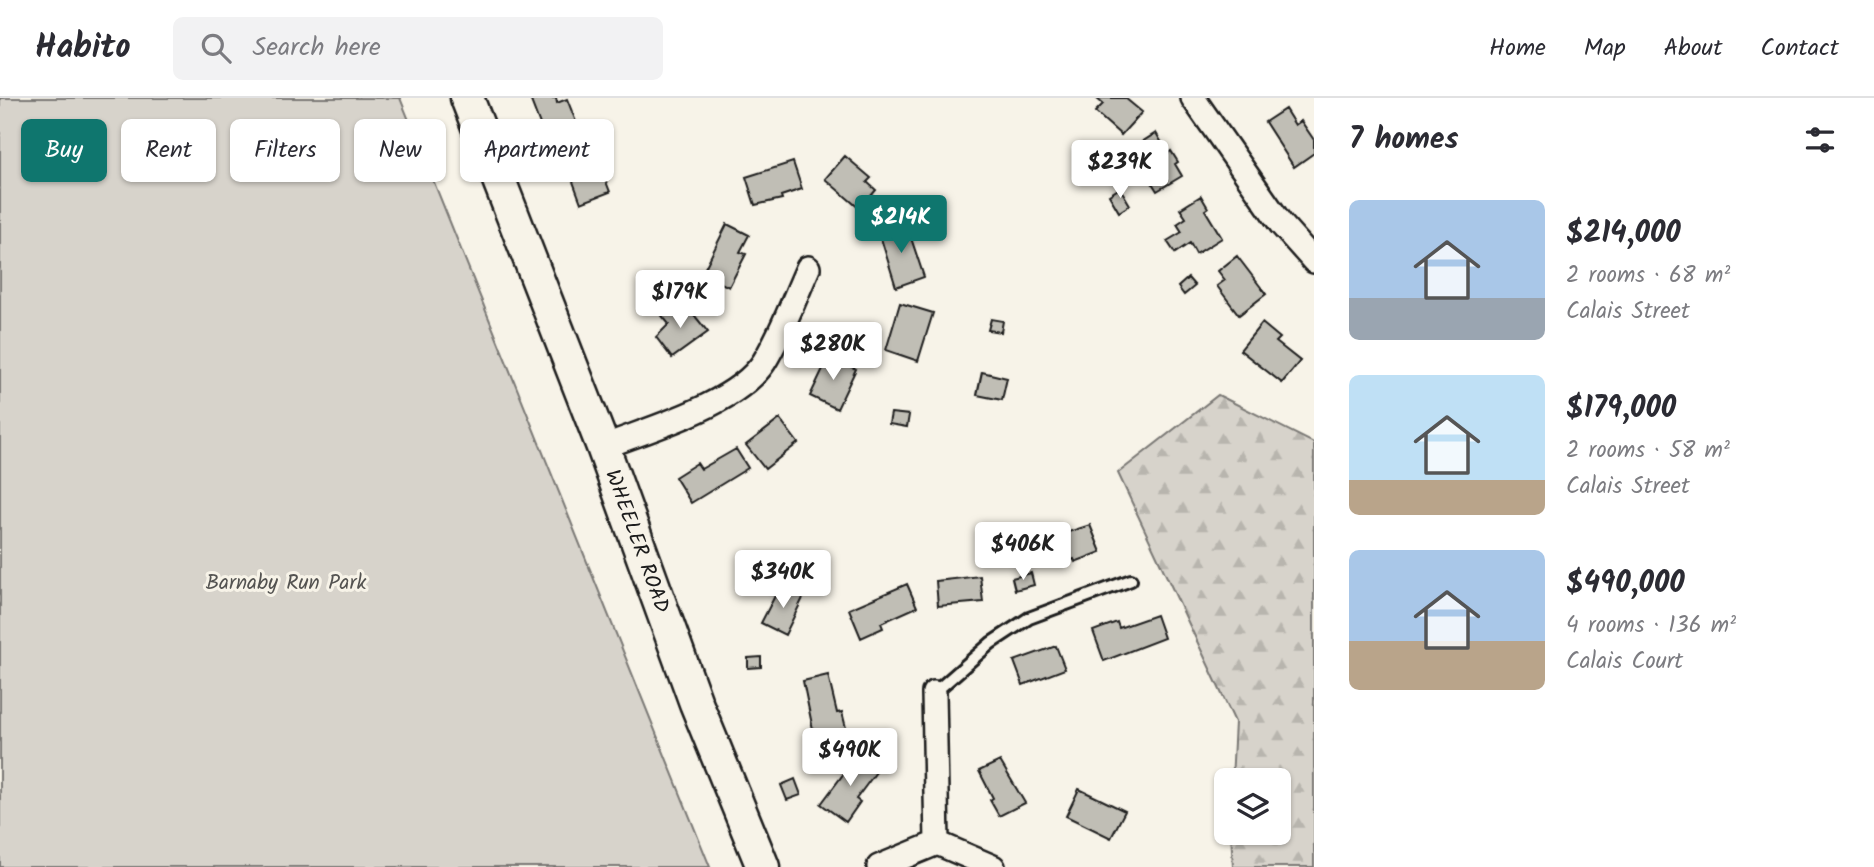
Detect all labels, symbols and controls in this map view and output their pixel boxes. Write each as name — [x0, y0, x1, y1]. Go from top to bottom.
search box — [173, 17, 663, 80]
text: Habito — [35, 22, 131, 75]
text: Search here — [253, 27, 381, 69]
icon: search — [197, 29, 235, 67]
text: Home — [1489, 29, 1546, 68]
text: Map — [1584, 29, 1626, 68]
text: About — [1664, 29, 1722, 68]
text: Contact — [1760, 29, 1839, 68]
text: 7 homes — [1349, 116, 1459, 164]
chip: Buy — [21, 119, 107, 182]
chip: Rent — [121, 119, 216, 182]
chip: Filters — [230, 119, 340, 182]
chip: New — [354, 119, 446, 182]
chip: Apartment — [460, 119, 614, 182]
icon: filters — [1801, 121, 1839, 159]
pin: $239K — [1071, 140, 1169, 200]
text: $239K — [1087, 145, 1153, 181]
pin: $214K — [852, 195, 950, 255]
text: $214K — [871, 200, 931, 236]
text: $214,000 — [1566, 210, 1681, 258]
icon: home — [1405, 228, 1489, 312]
text: 2 rooms · 68 m² — [1566, 258, 1730, 294]
pin: $179K — [631, 271, 729, 330]
text: $179K — [652, 275, 708, 311]
text: Calais Street — [1566, 294, 1690, 330]
pin: $280K — [784, 322, 882, 382]
text: $280K — [800, 327, 866, 363]
text: $179,000 — [1566, 385, 1676, 433]
icon: home — [1405, 403, 1489, 487]
text: 2 rooms · 58 m² — [1566, 433, 1730, 469]
street label: WHEELER ROAD — [595, 465, 678, 618]
text: Calais Street — [1566, 469, 1690, 505]
pin: $406K — [974, 522, 1072, 582]
text: $406K — [991, 527, 1055, 563]
pin: $340K — [734, 550, 832, 610]
text: $340K — [751, 555, 815, 591]
text: $490,000 — [1566, 560, 1685, 608]
park label: Barnaby Run Park — [206, 567, 366, 600]
icon: home — [1405, 578, 1489, 662]
text: 4 rooms · 136 m² — [1566, 608, 1736, 644]
text: Calais Court — [1566, 644, 1683, 680]
pin: $490K — [801, 728, 899, 788]
text: $490K — [818, 733, 882, 769]
map controls — [1214, 768, 1291, 845]
button: layers — [1214, 768, 1291, 845]

